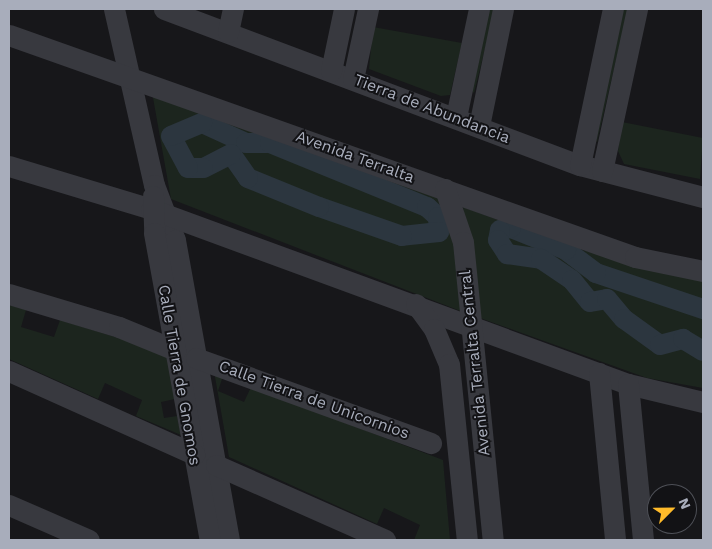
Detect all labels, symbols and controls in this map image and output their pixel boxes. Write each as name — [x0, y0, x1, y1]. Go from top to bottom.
street label: Tierra de Abundancia — [351, 70, 513, 148]
street label: Avenida Terralta — [293, 126, 417, 188]
street label: Avenida Terralta Central — [456, 268, 494, 458]
street label: Calle Tierra de Gnomos — [154, 283, 204, 467]
street label: Calle Tierra de Unicornios — [216, 356, 412, 444]
north arrow — [647, 484, 697, 534]
text: N — [675, 496, 694, 511]

